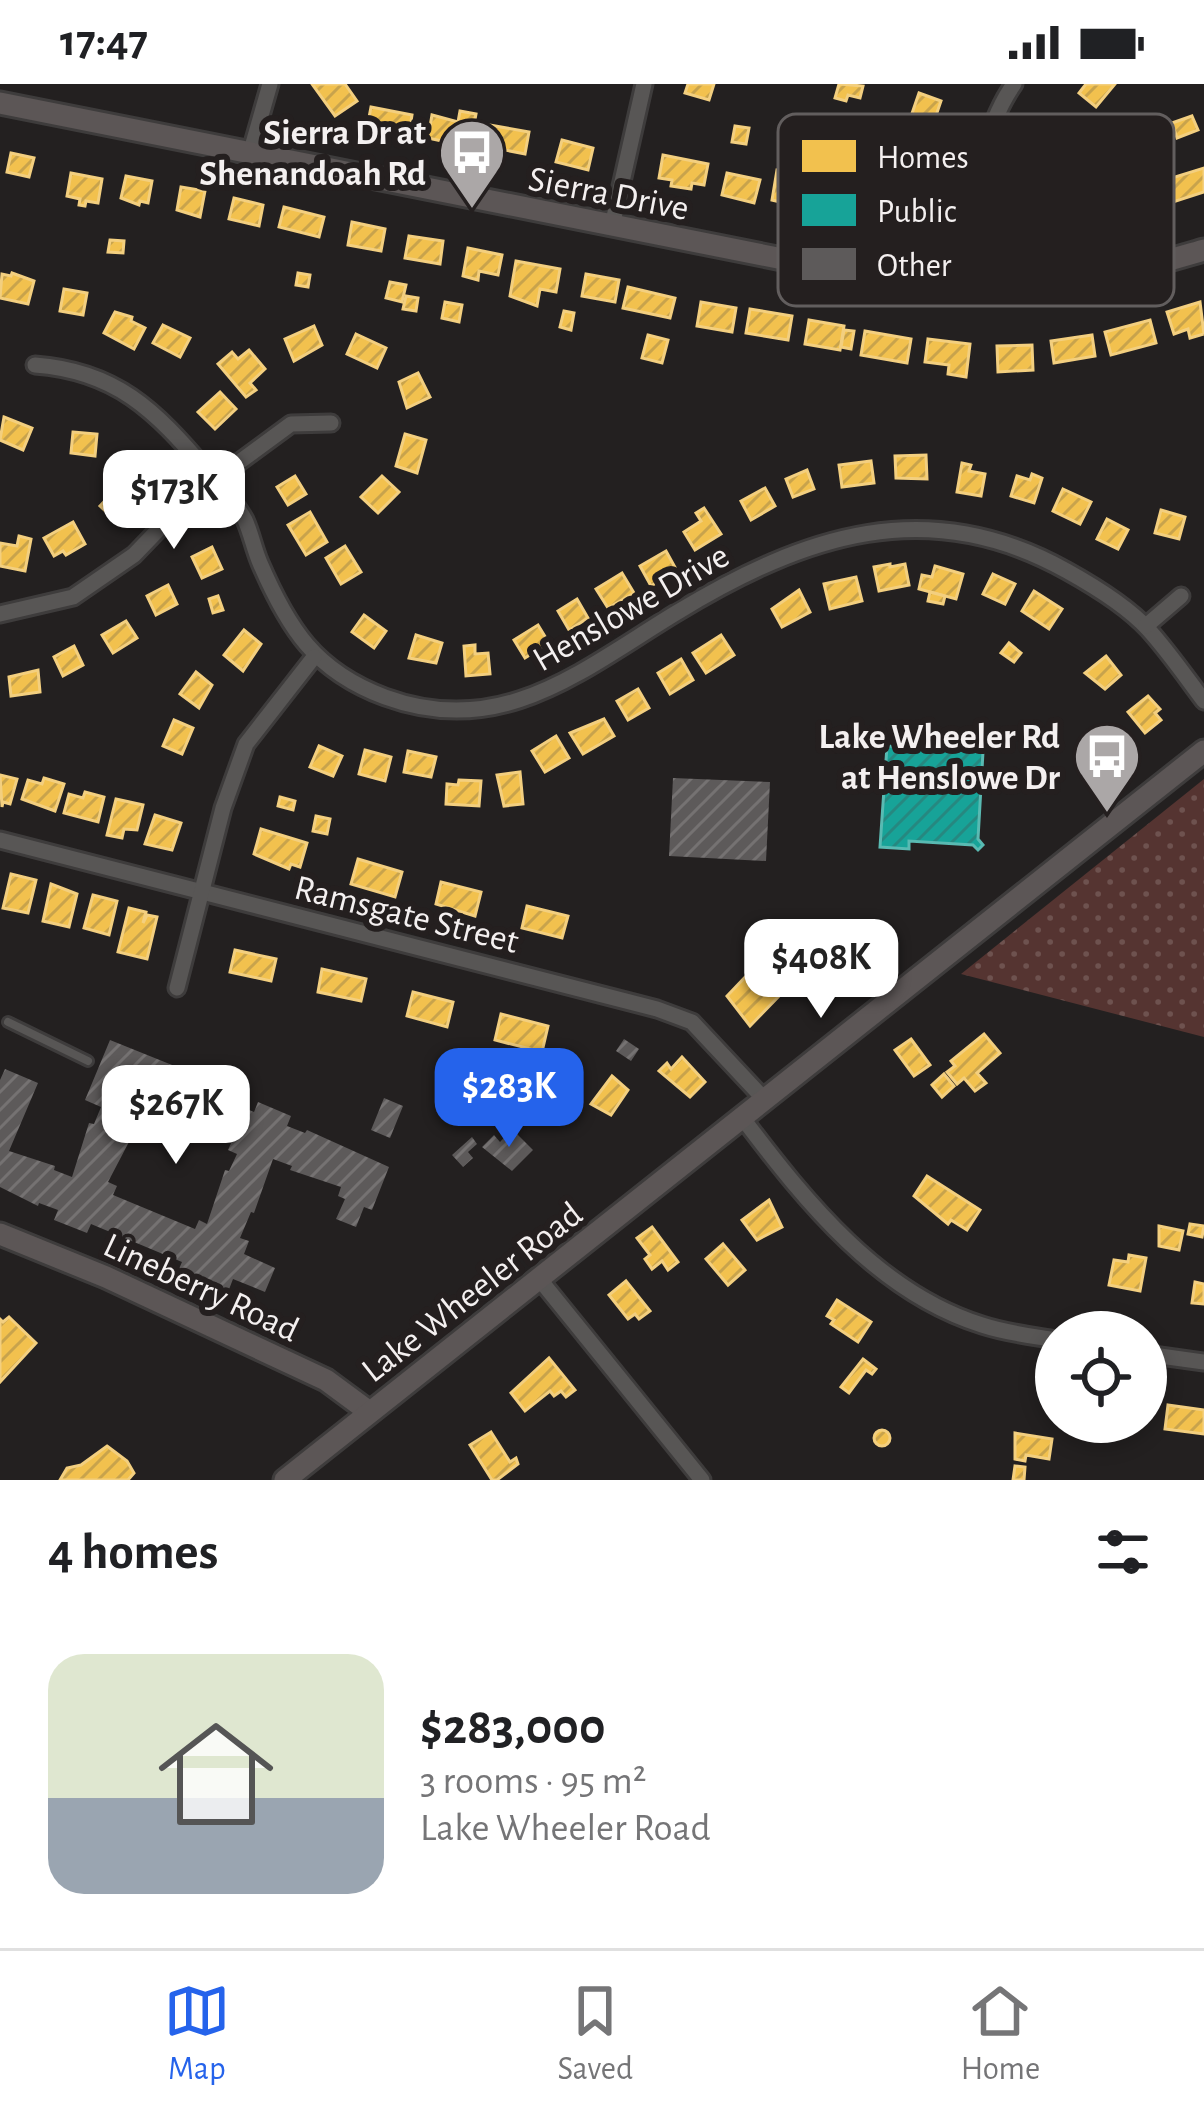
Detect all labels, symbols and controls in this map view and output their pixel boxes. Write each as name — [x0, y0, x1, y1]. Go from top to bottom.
text: 17:47 — [60, 19, 148, 64]
legend — [778, 114, 1174, 306]
place label: Sierra Dr at Shenandoah Rd — [199, 115, 426, 192]
bus stop icon: Sierra Dr at Shenandoah Rd — [437, 117, 507, 211]
text: Homes — [877, 142, 969, 175]
street label: Sierra Drive — [525, 161, 692, 227]
text: Public — [877, 196, 957, 229]
text: Other — [877, 250, 952, 283]
pin: $173K — [90, 450, 258, 552]
text: $173K — [130, 469, 218, 508]
street label: Henslowe Drive — [527, 537, 735, 678]
place label: Lake Wheeler Rd at Henslowe Dr — [819, 719, 1060, 796]
bus stop icon: Lake Wheeler Rd at Henslowe Dr — [1072, 721, 1142, 815]
street label: Ramsgate Street — [291, 870, 523, 960]
pin: $408K — [737, 919, 905, 1021]
text: $408K — [771, 938, 871, 977]
pin: $283K — [425, 1048, 593, 1150]
pin: $267K — [92, 1065, 260, 1167]
text: $283K — [462, 1067, 556, 1106]
text: $267K — [129, 1084, 223, 1123]
street label: Lake Wheeler Road — [355, 1196, 589, 1389]
street label: Lineberry Road — [98, 1227, 304, 1349]
map controls — [1035, 1311, 1167, 1443]
button: locate — [1035, 1311, 1167, 1443]
icon: filters — [1090, 1519, 1156, 1585]
text: 4 homes — [48, 1527, 218, 1578]
icon: home — [144, 1702, 288, 1846]
text: $283,000 — [420, 1702, 606, 1753]
text: 3 rooms · 95 m² — [420, 1762, 646, 1801]
text: Lake Wheeler Road — [420, 1809, 711, 1848]
tab: Map — [164, 1978, 230, 2090]
tab: Saved — [558, 1978, 633, 2090]
tab: Home — [961, 1978, 1040, 2090]

